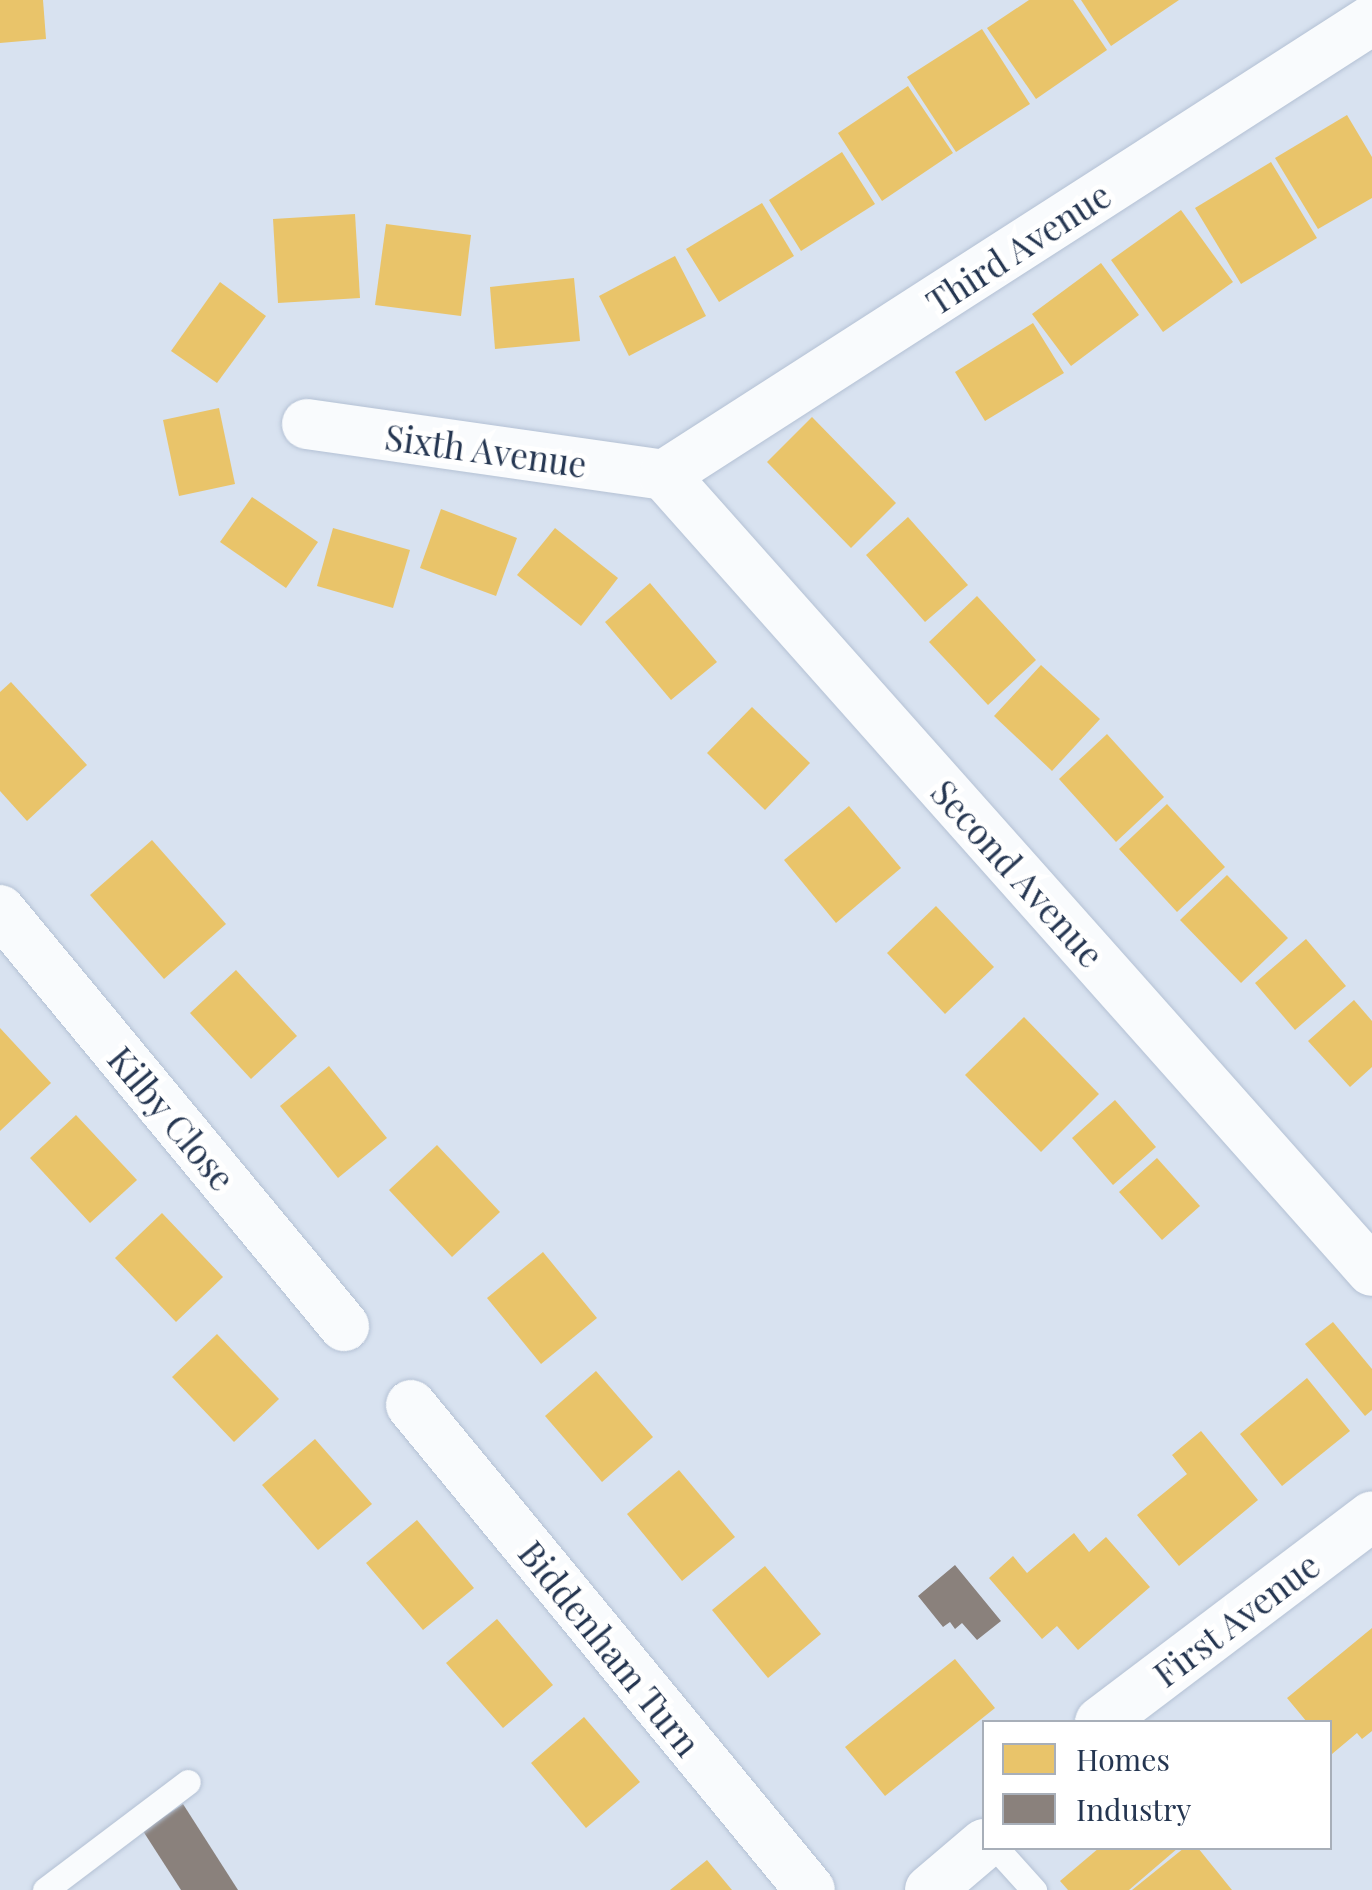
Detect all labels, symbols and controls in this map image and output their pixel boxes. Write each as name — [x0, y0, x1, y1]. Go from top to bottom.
street label: Third Avenue — [918, 173, 1118, 323]
street label: Sixth Avenue — [382, 415, 590, 485]
street label: Second Avenue — [923, 770, 1113, 976]
street label: Kilby Close — [100, 1037, 244, 1199]
street label: Biddenham Turn — [510, 1532, 710, 1764]
street label: First Avenue — [1144, 1543, 1328, 1695]
legend — [982, 1720, 1332, 1850]
text: Homes — [1076, 1739, 1170, 1779]
text: Industry — [1076, 1789, 1191, 1829]

